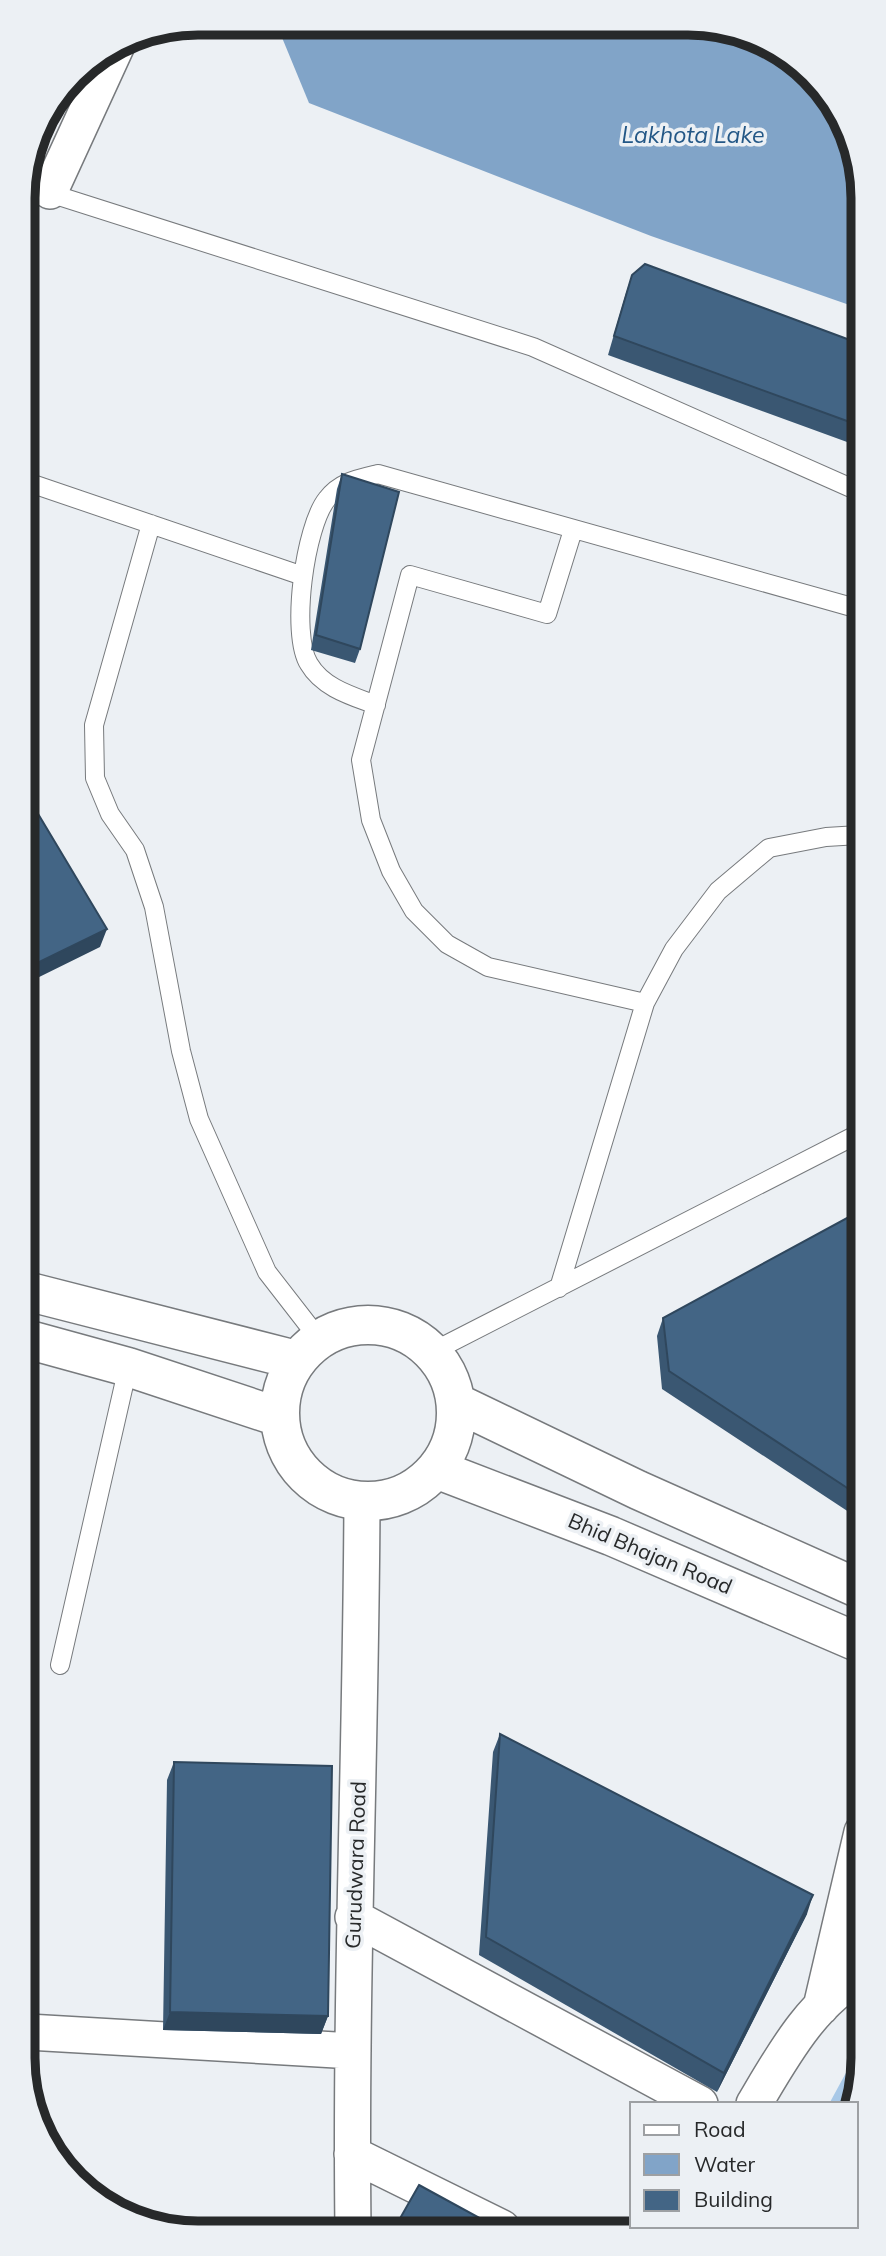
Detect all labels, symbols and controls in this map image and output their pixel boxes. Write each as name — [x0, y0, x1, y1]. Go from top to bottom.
water label: Lakhota Lake — [622, 120, 764, 149]
street label: Bhid Bhajan Road — [564, 1507, 736, 1599]
street label: Gurudwara Road — [339, 1781, 371, 1949]
legend — [630, 2102, 858, 2228]
text: Road — [694, 2116, 745, 2142]
text: Water — [694, 2151, 755, 2177]
text: Building — [694, 2186, 773, 2212]

